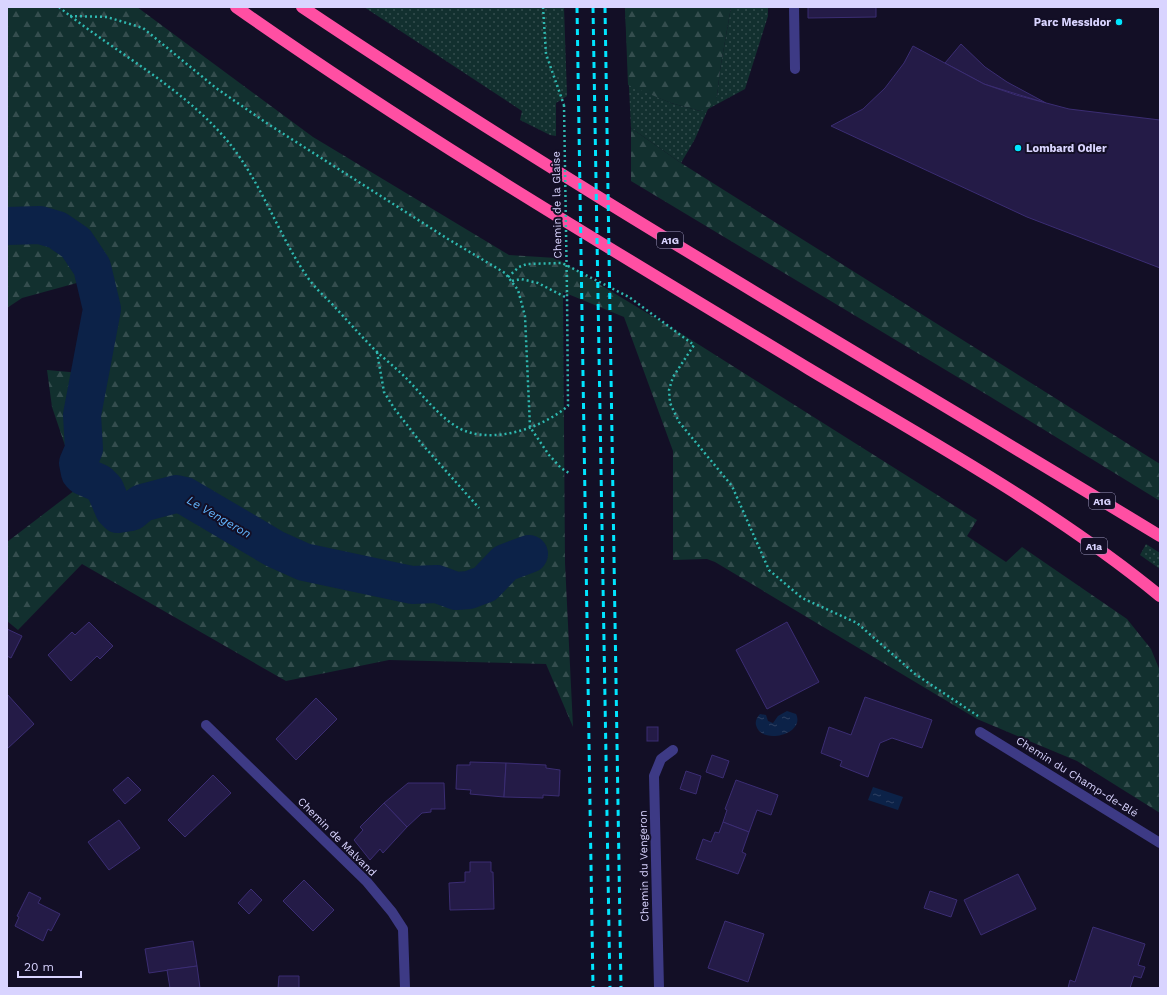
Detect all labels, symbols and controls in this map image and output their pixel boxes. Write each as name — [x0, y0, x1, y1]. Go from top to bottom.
place label: Parc Messidor — [1034, 16, 1111, 29]
marker: Parc Messidor — [1114, 17, 1124, 27]
place label: Lombard Odier — [1026, 142, 1107, 155]
marker: Lombard Odier — [1013, 143, 1023, 153]
street label: Chemin de la Glaise — [550, 151, 564, 259]
road number: A1G — [657, 232, 683, 248]
water label: Le Vengeron — [185, 493, 253, 541]
road number: A1G — [1089, 493, 1115, 509]
road number: A1a — [1081, 538, 1107, 554]
street label: Chemin du Champ-de-Blé — [1014, 734, 1140, 820]
street label: Chemin de Malvand — [295, 795, 379, 879]
street label: Chemin du Vengeron — [637, 810, 651, 922]
scale bar — [18, 953, 81, 979]
text: 20 m — [24, 960, 54, 974]

